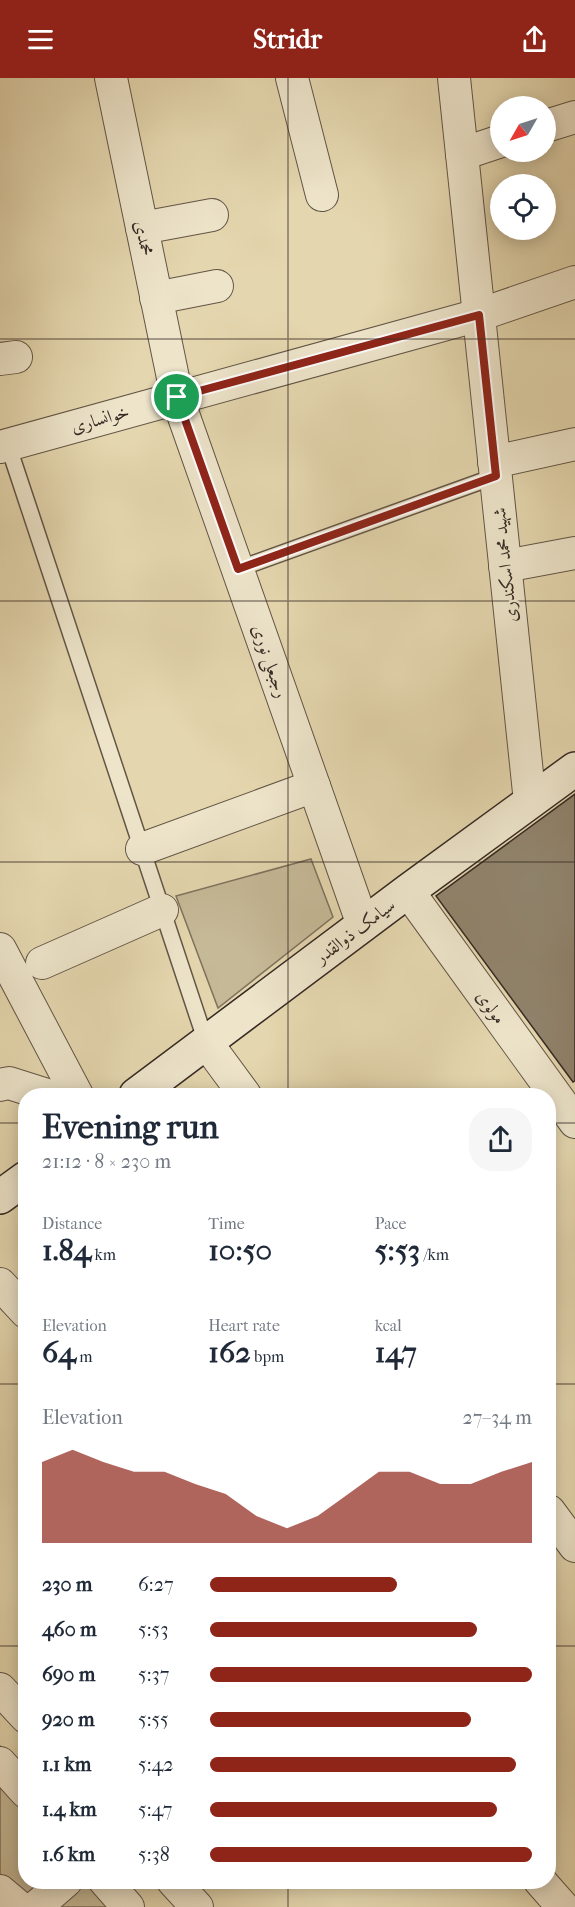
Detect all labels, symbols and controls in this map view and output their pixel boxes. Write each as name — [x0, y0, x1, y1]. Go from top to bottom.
icon: menu — [24, 23, 57, 56]
text: Stridr — [253, 23, 322, 55]
icon: share — [518, 23, 551, 56]
north arrow — [490, 96, 556, 162]
map controls — [490, 96, 556, 240]
button: locate — [490, 174, 556, 240]
street label: محمدی — [130, 219, 157, 258]
pin — [151, 371, 202, 422]
icon: arrive — [160, 380, 193, 413]
street label: خوانساری — [69, 401, 132, 438]
street label: شهید محمد اسکندری — [489, 506, 523, 623]
street label: رجبعلی نوری — [245, 622, 292, 701]
street label: سیامک ذوالقدر — [310, 894, 399, 970]
street label: مولوی — [471, 986, 510, 1028]
text: Evening run — [42, 1108, 219, 1147]
button: share — [469, 1108, 532, 1171]
text: 21:12 · 8 × 230 m — [42, 1150, 171, 1173]
text: Distance — [42, 1214, 102, 1233]
text: Time — [208, 1214, 245, 1233]
text: Pace — [375, 1214, 407, 1233]
text: 1.84 — [42, 1233, 91, 1268]
text: 10:50 — [208, 1233, 272, 1268]
text: 5:53 — [375, 1233, 420, 1268]
text: km — [91, 1245, 116, 1264]
text: /km — [420, 1245, 449, 1264]
text: Elevation — [42, 1316, 107, 1335]
text: Heart rate — [208, 1316, 280, 1335]
text: kcal — [375, 1316, 402, 1335]
text: 64 — [42, 1335, 76, 1370]
text: 162 — [208, 1335, 251, 1370]
text: 147 — [375, 1335, 417, 1370]
text: m — [76, 1347, 93, 1366]
text: bpm — [251, 1347, 284, 1366]
text: Elevation — [42, 1406, 123, 1429]
text: 27–34 m — [462, 1406, 532, 1429]
text: 230 m — [42, 1573, 92, 1596]
text: 6:27 — [138, 1573, 174, 1596]
text: 460 m — [42, 1618, 97, 1641]
text: 5:53 — [138, 1618, 168, 1641]
text: 690 m — [42, 1663, 95, 1686]
text: 5:37 — [138, 1663, 169, 1686]
text: 920 m — [42, 1708, 95, 1731]
text: 5:55 — [138, 1708, 169, 1731]
text: 1.1 km — [42, 1753, 91, 1776]
text: 5:42 — [138, 1753, 174, 1776]
text: 1.4 km — [42, 1798, 97, 1821]
text: 5:47 — [138, 1798, 172, 1821]
text: 1.6 km — [42, 1843, 95, 1866]
text: 5:38 — [138, 1843, 170, 1866]

